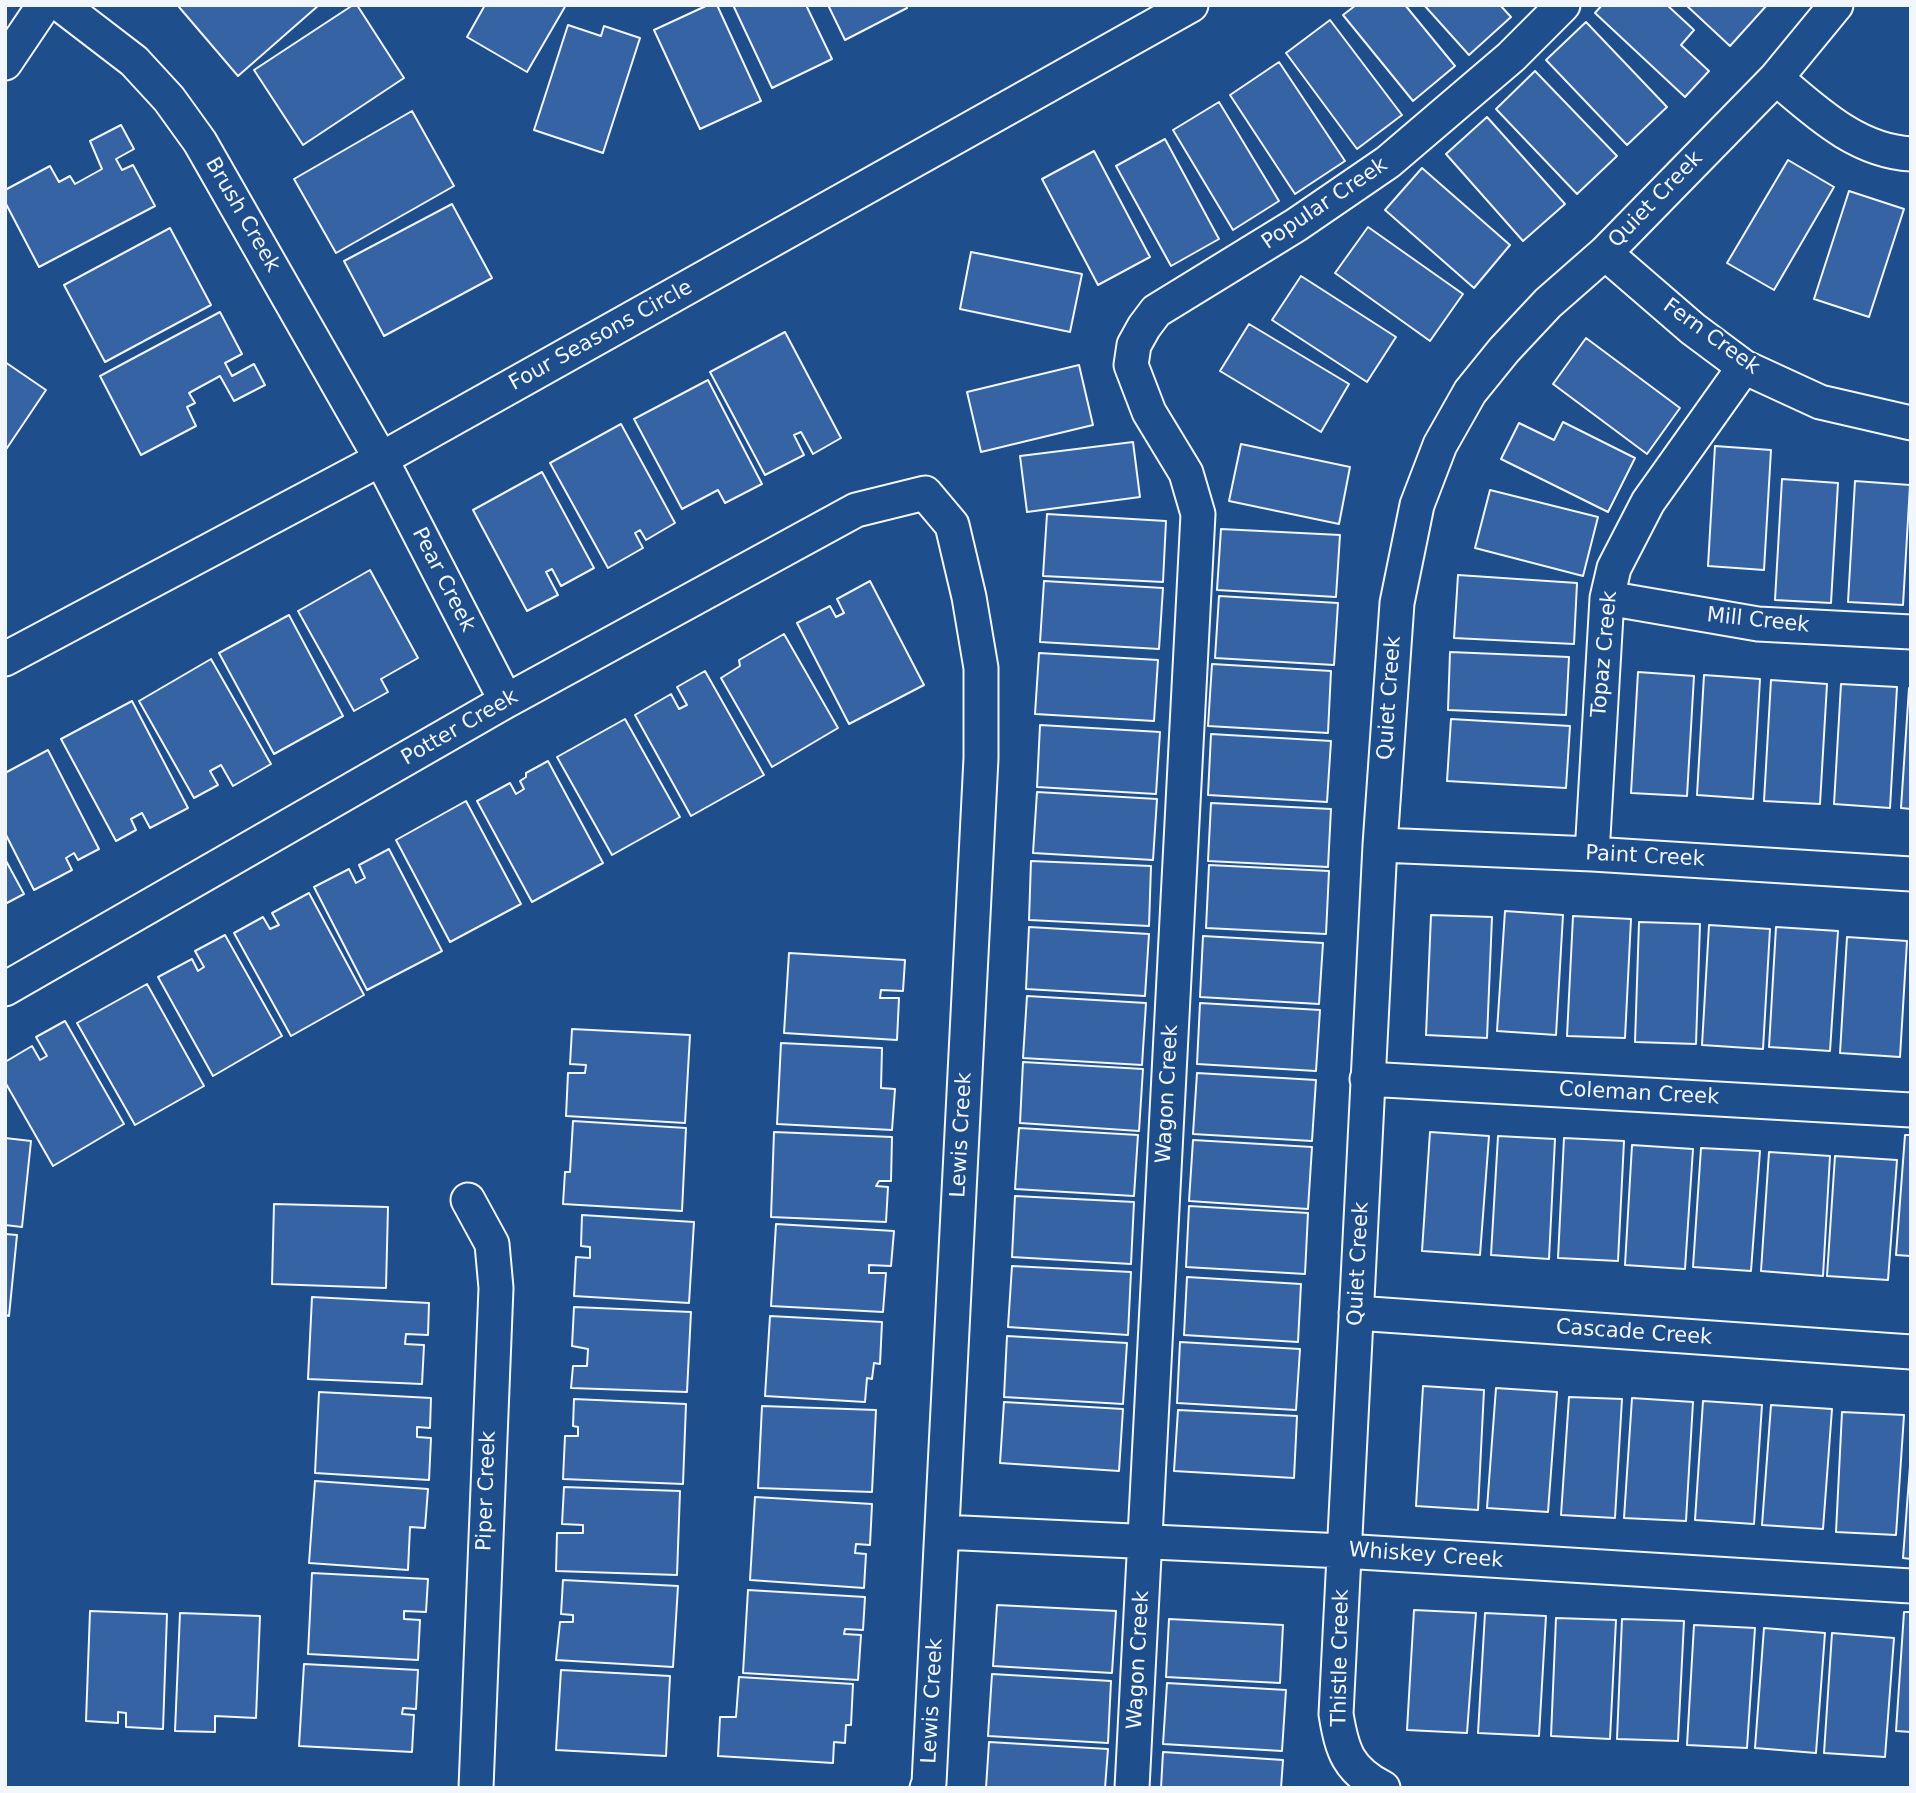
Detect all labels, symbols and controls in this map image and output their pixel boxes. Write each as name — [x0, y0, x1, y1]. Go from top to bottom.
street label: Quiet Creek — [1604, 147, 1708, 253]
street label: Brush Creek — [199, 153, 285, 277]
street label: Popular Creek — [1257, 153, 1393, 255]
street label: Four Seasons Circle — [505, 275, 697, 397]
street label: Fern Creek — [1658, 294, 1764, 380]
street label: Pear Creek — [406, 524, 480, 636]
street label: Topaz Creek — [1587, 590, 1623, 718]
street label: Mill Creek — [1705, 603, 1811, 639]
street label: Quiet Creek — [1373, 635, 1407, 761]
street label: Potter Creek — [397, 685, 523, 771]
street label: Paint Creek — [1585, 841, 1705, 873]
street label: Wagon Creek — [1152, 1024, 1184, 1164]
street label: Lewis Creek — [946, 1072, 978, 1198]
street label: Coleman Creek — [1558, 1077, 1720, 1111]
street label: Quiet Creek — [1343, 1201, 1375, 1327]
street label: Cascade Creek — [1555, 1315, 1713, 1351]
street label: Piper Creek — [472, 1430, 502, 1552]
street label: Whiskey Creek — [1348, 1538, 1504, 1574]
street label: Thistle Creek — [1327, 1589, 1355, 1727]
street label: Wagon Creek — [1123, 1590, 1155, 1730]
street label: Lewis Creek — [917, 1638, 949, 1764]

